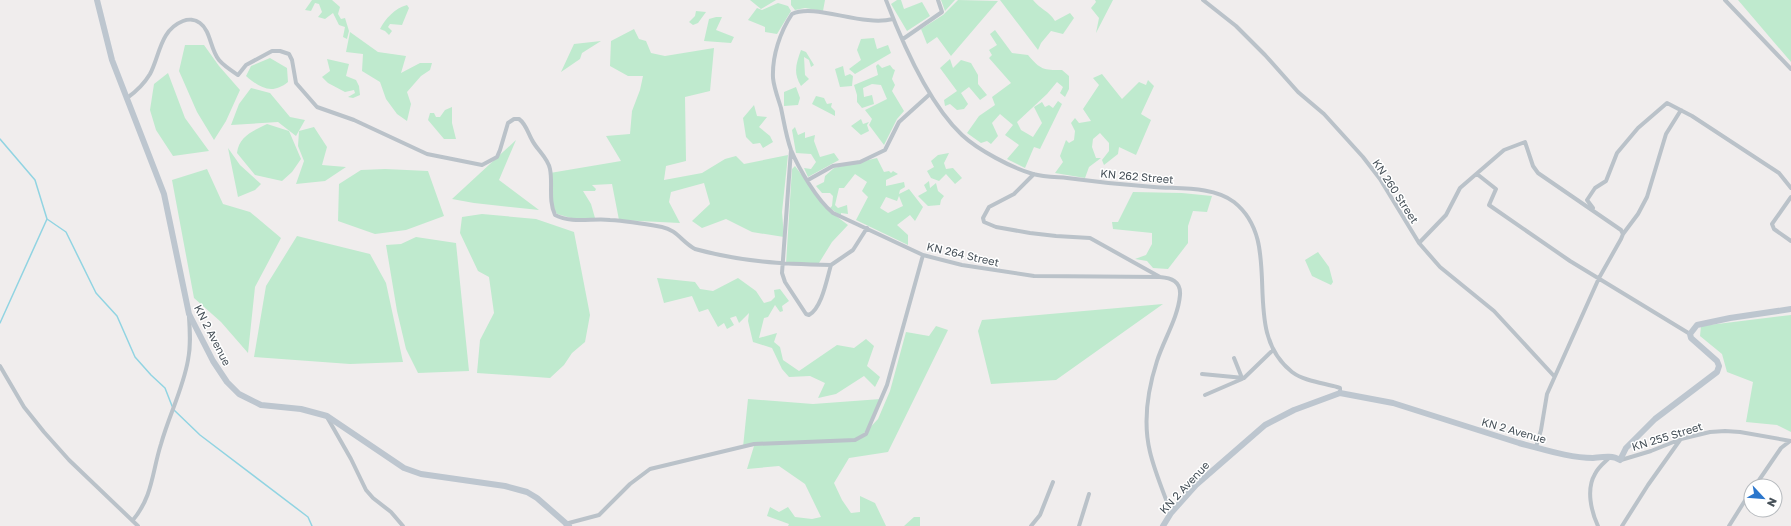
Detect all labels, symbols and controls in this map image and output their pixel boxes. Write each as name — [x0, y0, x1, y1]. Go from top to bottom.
street label: KN 260 Street — [1370, 156, 1422, 226]
street label: KN 262 Street — [1100, 166, 1174, 186]
street label: KN 264 Street — [926, 239, 1000, 269]
street label: KN 2 Avenue — [192, 302, 234, 368]
street label: KN 2 Avenue — [1480, 415, 1548, 445]
street label: KN 255 Street — [1630, 419, 1704, 453]
street label: KN 2 Avenue — [1157, 458, 1211, 516]
north arrow — [1743, 478, 1783, 518]
text: N — [1765, 496, 1780, 509]

